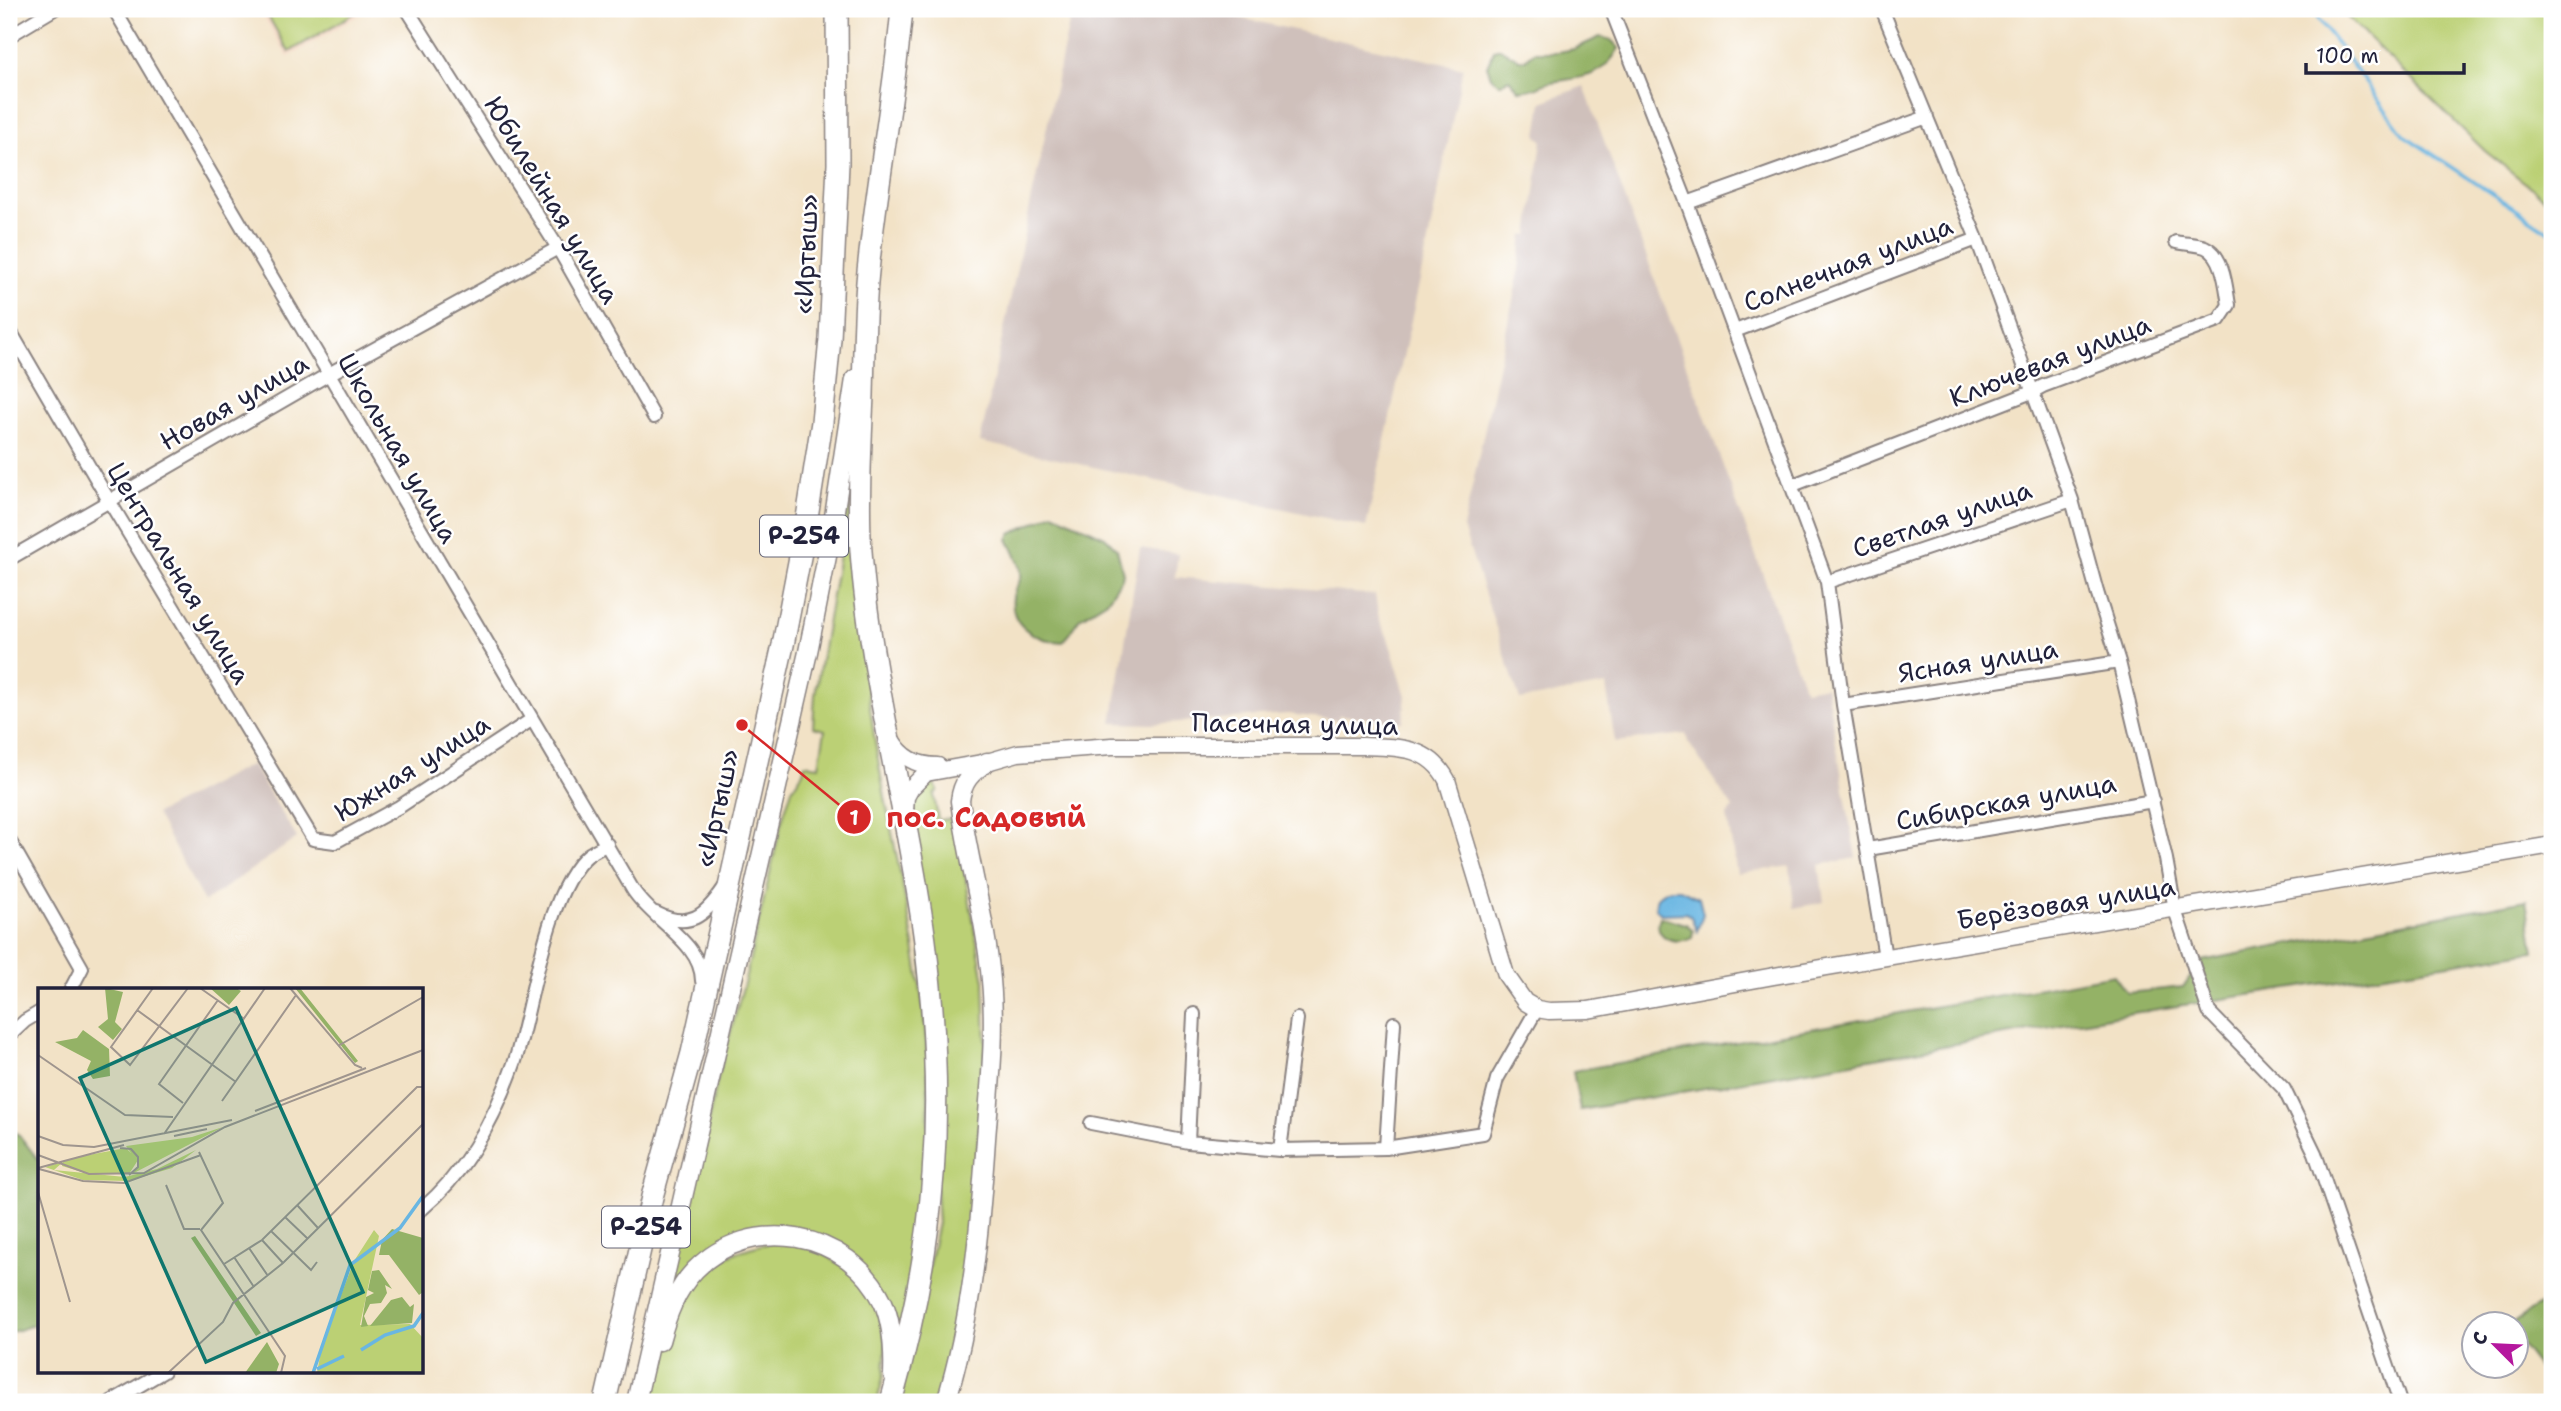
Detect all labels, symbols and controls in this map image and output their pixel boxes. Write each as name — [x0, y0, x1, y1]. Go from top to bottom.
scale bar — [2306, 32, 2463, 76]
text: 100 m — [2316, 42, 2379, 70]
street label: Юбилейная улица — [477, 89, 628, 310]
street label: «Иртыш» — [785, 193, 826, 315]
street label: Солнечная улица — [1738, 207, 1958, 320]
street label: Ключевая улица — [1944, 306, 2155, 415]
street label: Новая улица — [153, 345, 314, 458]
street label: Школьная улица — [330, 346, 467, 549]
street label: Центральная улица — [99, 455, 260, 690]
street label: Светлая улица — [1847, 471, 2036, 566]
road number: Р-254 — [760, 516, 848, 556]
street label: Ясная улица — [1896, 631, 2060, 690]
street label: Пасечная улица — [1191, 704, 1399, 743]
street label: Южная улица — [327, 706, 496, 829]
street label: «Иртыш» — [686, 745, 747, 870]
street label: Сибирская улица — [1893, 765, 2119, 838]
callout: пос. Садовый — [837, 793, 1100, 842]
text: пос. Садовый — [886, 798, 1086, 836]
text: 1 — [849, 804, 859, 832]
street label: Берёзовая улица — [1954, 868, 2178, 937]
inset map — [38, 988, 424, 1372]
road number: Р-254 — [602, 1206, 690, 1247]
north arrow — [2460, 1310, 2530, 1380]
text: С — [2466, 1328, 2494, 1349]

